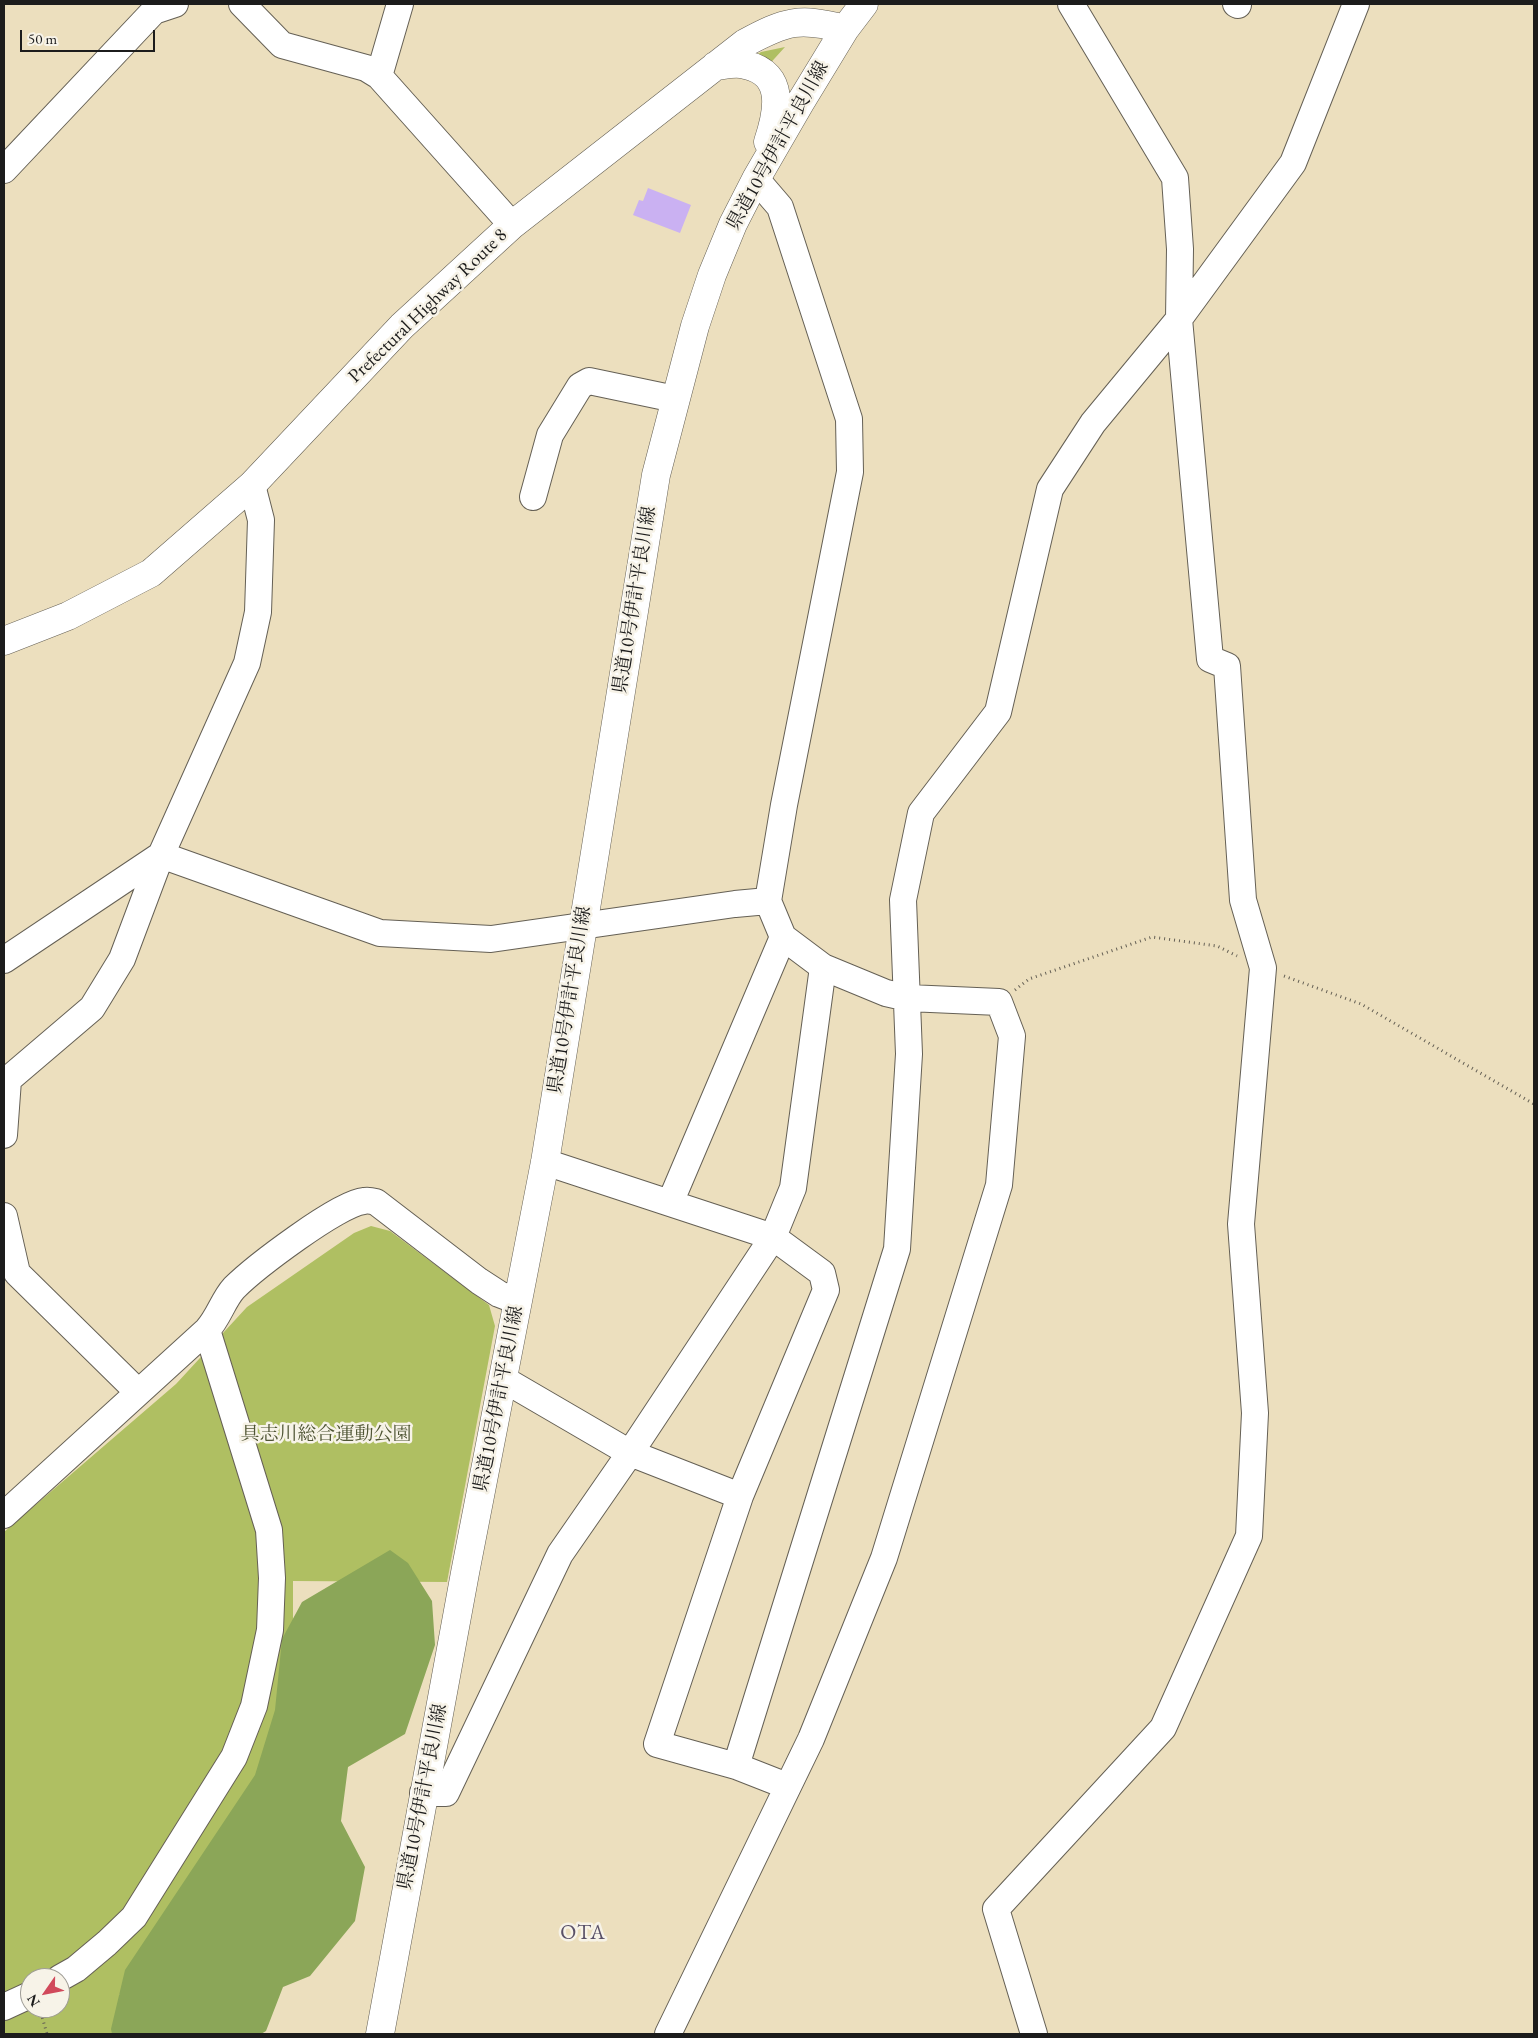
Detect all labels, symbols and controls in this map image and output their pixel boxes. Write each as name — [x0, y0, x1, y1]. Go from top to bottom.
scale bar — [22, 20, 158, 52]
text: 50 m — [28, 29, 57, 48]
street label: 県道10号伊計平良川線 — [722, 58, 834, 234]
street label: Prefectural Highway Route 8 — [344, 224, 512, 388]
street label: 県道10号伊計平良川線 — [609, 505, 661, 695]
street label: 県道10号伊計平良川線 — [544, 905, 596, 1095]
street label: 県道10号伊計平良川線 — [470, 1304, 528, 1494]
park label: 具志川総合運動公園 — [241, 1424, 411, 1446]
street label: 県道10号伊計平良川線 — [394, 1702, 452, 1892]
district label: OTA — [560, 1920, 606, 1946]
north arrow — [20, 1968, 70, 2018]
text: N — [23, 1991, 44, 2010]

